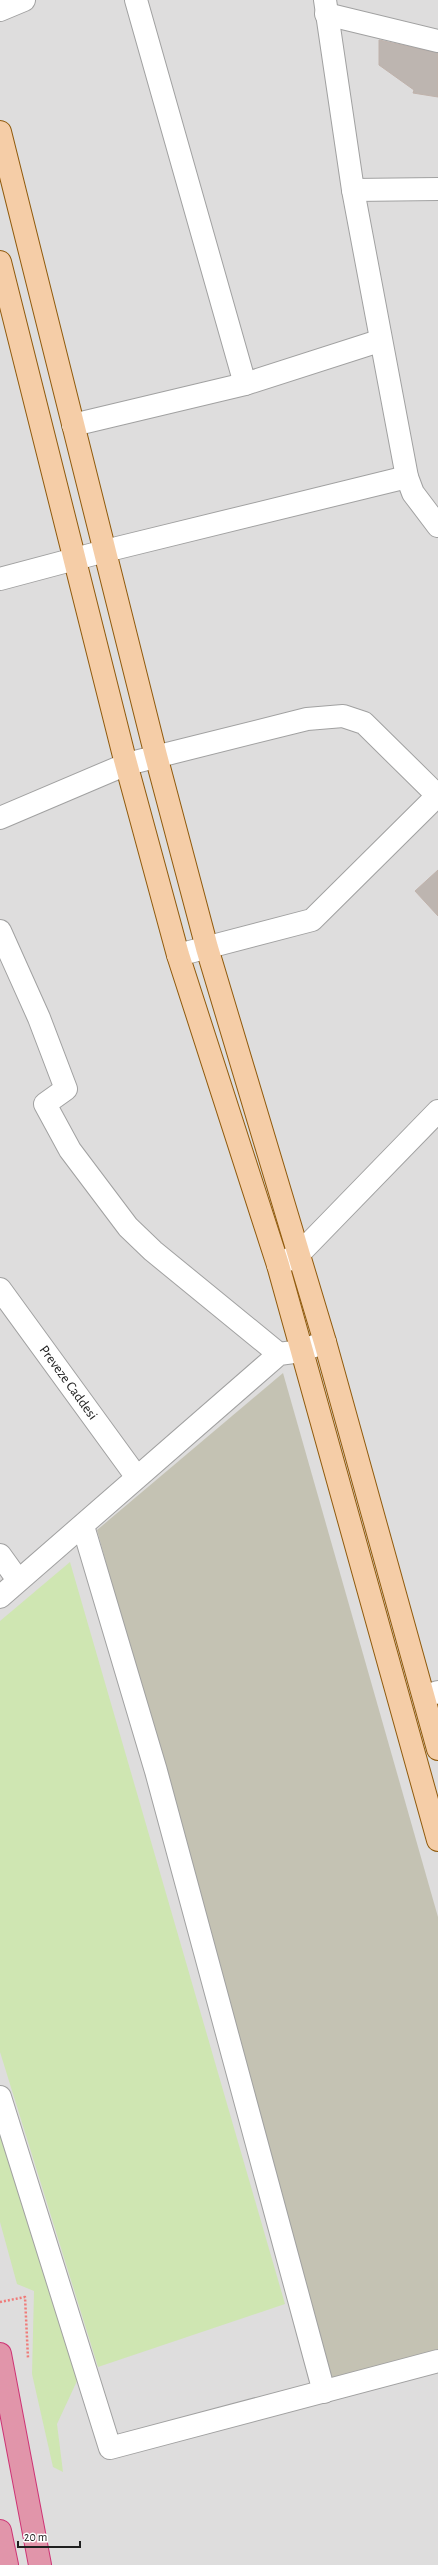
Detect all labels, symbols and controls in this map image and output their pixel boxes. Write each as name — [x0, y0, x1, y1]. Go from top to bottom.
street label: Preveze Caddesi — [37, 1343, 100, 1423]
scale bar — [18, 2523, 80, 2549]
text: 20 m — [24, 2531, 47, 2543]

